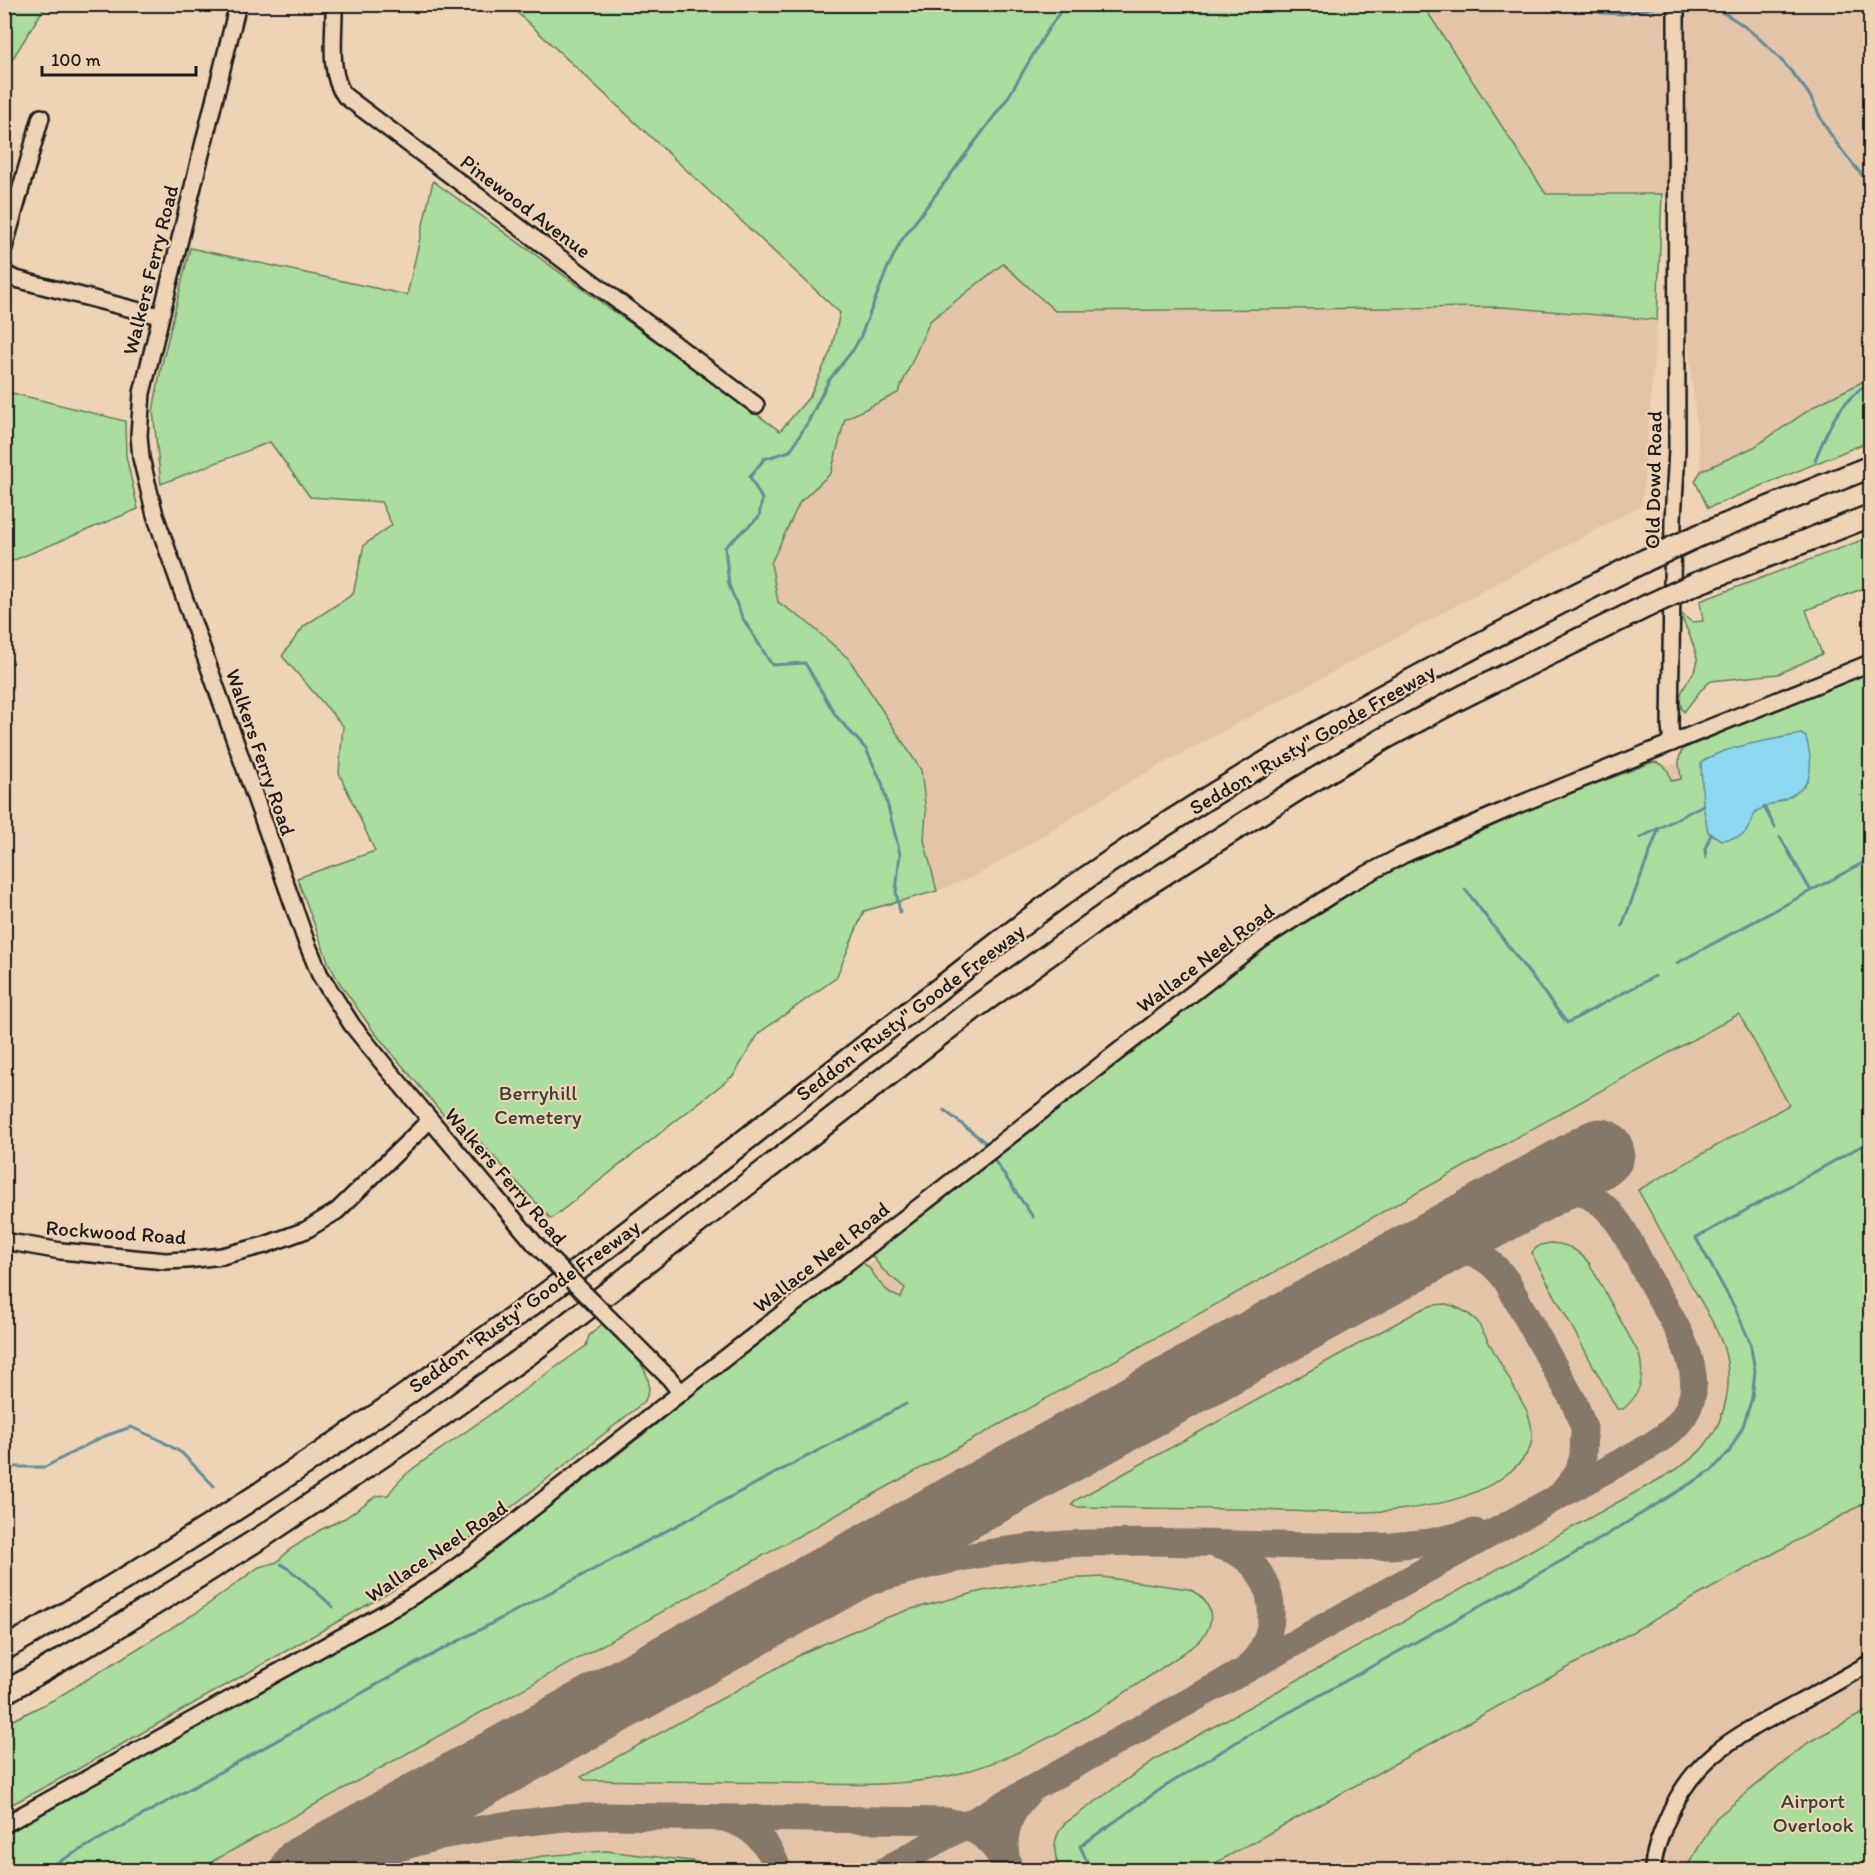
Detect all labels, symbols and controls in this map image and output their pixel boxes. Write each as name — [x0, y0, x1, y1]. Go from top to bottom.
scale bar — [42, 39, 196, 77]
text: 100 m — [51, 49, 101, 71]
street label: Pinewood Avenue — [456, 149, 596, 263]
street label: Walkers Ferry Road — [117, 182, 183, 358]
street label: Old Dowd Road — [1639, 411, 1667, 549]
street label: Seddon "Rusty" Goode Freeway — [1185, 658, 1439, 820]
street label: Walkers Ferry Road — [221, 666, 301, 838]
street label: Wallace Neel Road — [1131, 898, 1279, 1018]
street label: Seddon "Rusty" Goode Freeway — [791, 918, 1029, 1106]
park label: Berryhill Cemetery — [494, 1080, 582, 1129]
street label: Walkers Ferry Road — [439, 1102, 573, 1250]
street label: Wallace Neel Road — [748, 1196, 894, 1318]
street label: Seddon "Rusty" Goode Freeway — [404, 1214, 645, 1398]
street label: Rockwood Road — [45, 1215, 187, 1249]
street label: Wallace Neel Road — [360, 1494, 512, 1608]
park label: Airport Overlook — [1772, 1788, 1854, 1837]

